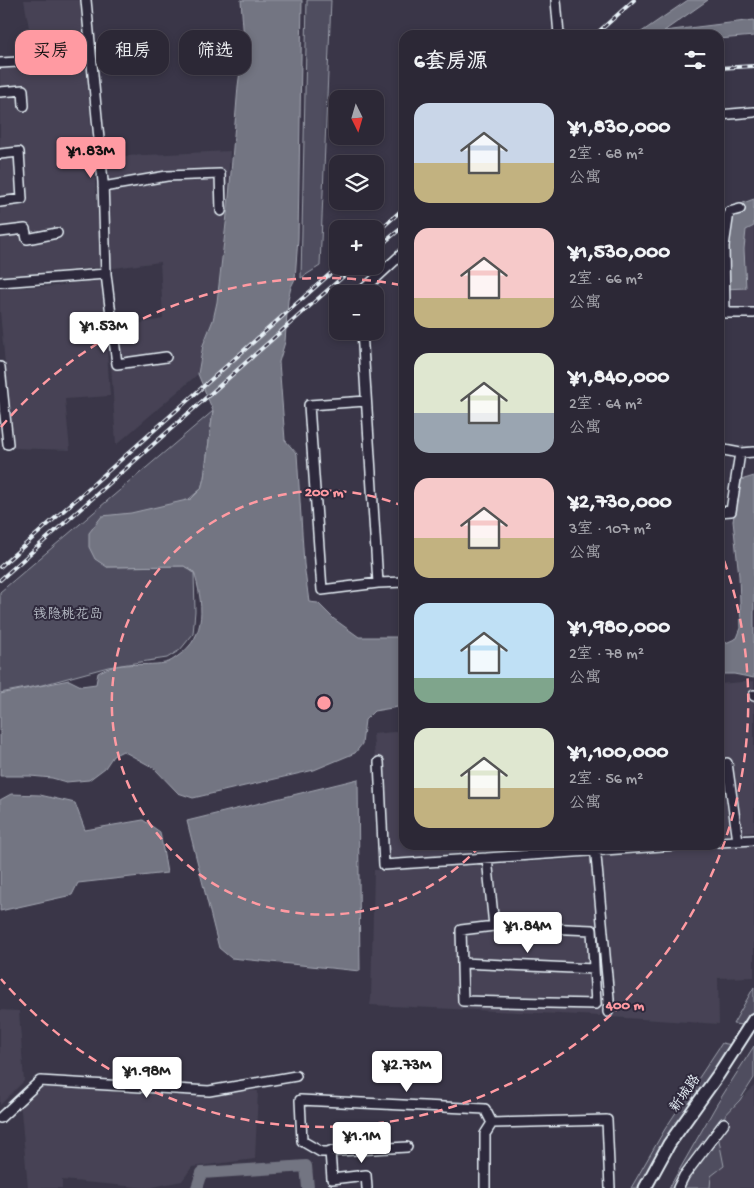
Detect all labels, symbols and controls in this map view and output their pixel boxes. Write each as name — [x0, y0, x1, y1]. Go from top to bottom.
chip: 买房 — [15, 30, 87, 75]
chip: 租房 — [97, 30, 169, 75]
chip: 筛选 — [179, 30, 251, 75]
icon: filters — [681, 46, 709, 74]
text: 6套房源 — [414, 51, 488, 76]
north arrow — [329, 90, 384, 145]
map controls — [329, 90, 384, 340]
text: ¥1,830,000 — [569, 116, 671, 141]
icon: home — [454, 123, 514, 183]
pin: ¥1.83M — [50, 136, 132, 179]
text: ¥1.83M — [67, 143, 115, 162]
text: 2室 · 68 m² — [569, 146, 644, 165]
button: layers — [329, 155, 384, 210]
text: 公寓 — [569, 170, 601, 189]
button: + — [329, 220, 384, 275]
text: ¥1,530,000 — [569, 241, 670, 266]
icon: home — [454, 248, 514, 308]
text: 2室 · 66 m² — [569, 271, 643, 290]
button: − — [329, 285, 384, 340]
text: 公寓 — [569, 295, 601, 314]
pin: ¥1.53M — [63, 312, 145, 354]
text: ¥1.53M — [81, 318, 127, 337]
text: ¥1,840,000 — [569, 366, 670, 391]
icon: home — [454, 373, 514, 433]
text: 2室 · 64 m² — [569, 396, 643, 415]
text: 公寓 — [569, 420, 601, 439]
text: 200 m — [305, 484, 344, 502]
text: ¥2,730,000 — [569, 491, 672, 516]
icon: home — [454, 498, 514, 558]
text: 3室 · 107 m² — [569, 521, 651, 540]
text: 公寓 — [569, 545, 601, 564]
park label: 钱隐桃花岛 — [33, 606, 103, 624]
text: ¥1,980,000 — [569, 616, 670, 641]
icon: home — [454, 623, 514, 683]
text: 2室 · 78 m² — [569, 646, 644, 665]
text: 公寓 — [569, 670, 601, 689]
centre of rings — [315, 694, 333, 712]
text: ¥1,100,000 — [569, 741, 669, 766]
icon: home — [454, 748, 514, 808]
text: 2室 · 56 m² — [569, 771, 643, 790]
text: 公寓 — [569, 795, 601, 814]
pin: ¥1.84M — [487, 912, 569, 954]
text: ¥1.84M — [505, 918, 551, 937]
text: 400 m — [605, 997, 645, 1015]
pin: ¥2.73M — [366, 1050, 448, 1093]
pin: ¥1.98M — [106, 1056, 188, 1099]
text: ¥2.73M — [383, 1057, 431, 1076]
text: ¥1.98M — [124, 1063, 170, 1082]
street label: 新城路 — [666, 1071, 705, 1116]
pin: ¥1.1M — [327, 1122, 397, 1164]
text: ¥1.1M — [344, 1128, 380, 1147]

